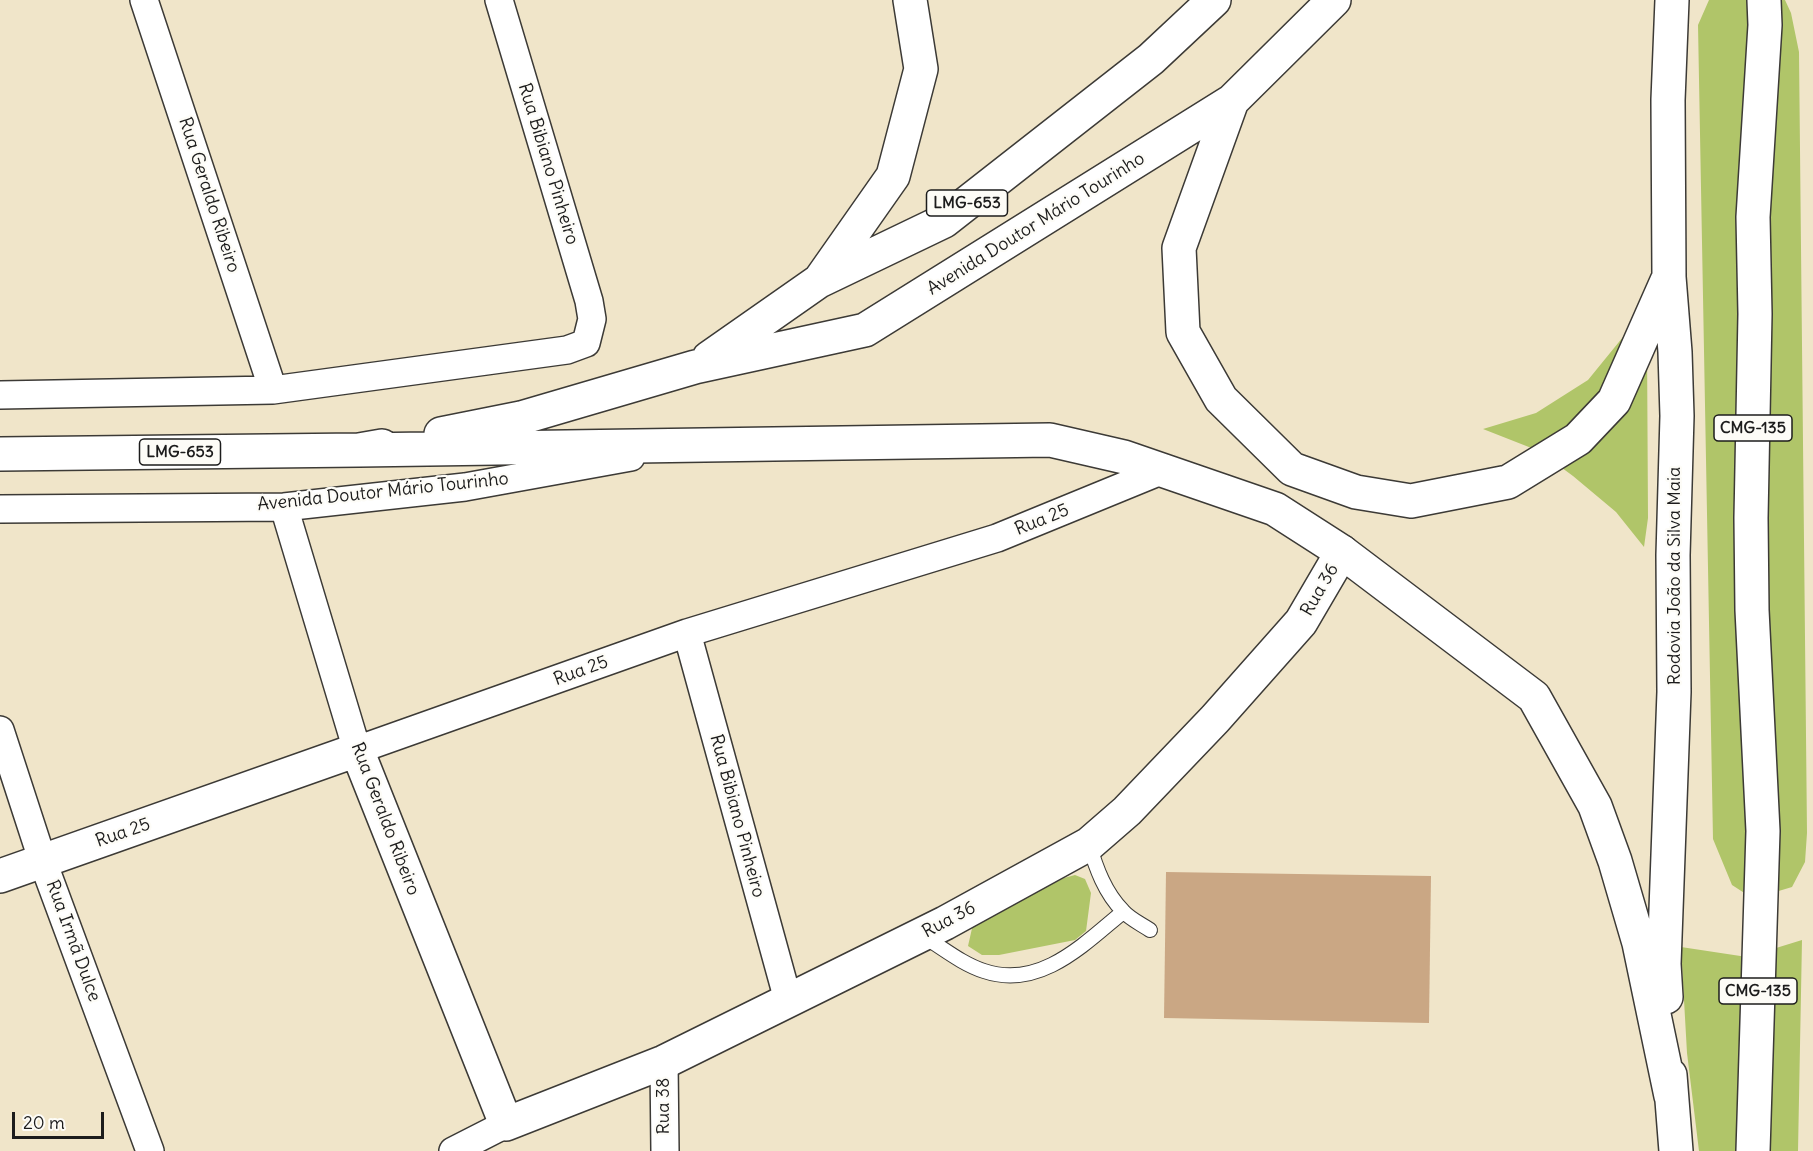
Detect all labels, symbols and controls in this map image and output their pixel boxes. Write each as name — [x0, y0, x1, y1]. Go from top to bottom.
street label: Rua Bibiano Pinheiro — [513, 81, 583, 247]
street label: Rua Geraldo Ribeiro — [174, 115, 244, 275]
street label: Avenida Doutor Mário Tourinho — [923, 148, 1149, 300]
road number: LMG-653 — [926, 190, 1008, 216]
road number: CMG-135 — [1714, 415, 1792, 441]
road number: LMG-653 — [140, 439, 220, 465]
street label: Rodovia João da Silva Maia — [1664, 467, 1686, 685]
street label: Avenida Doutor Mário Tourinho — [256, 468, 510, 516]
street label: Rua 25 — [1012, 499, 1072, 541]
street label: Rua 36 — [1296, 560, 1344, 620]
street label: Rua 25 — [551, 651, 611, 691]
street label: Rua Bibiano Pinheiro — [705, 732, 769, 900]
street label: Rua Geraldo Ribeiro — [346, 740, 424, 898]
street label: Rua 25 — [93, 814, 153, 852]
street label: Rua Irmã Dulce — [41, 877, 105, 1005]
street label: Rua 36 — [919, 897, 979, 943]
road number: CMG-135 — [1719, 978, 1797, 1004]
street label: Rua 38 — [653, 1078, 675, 1134]
scale bar — [15, 1100, 106, 1138]
text: 20 m — [23, 1111, 65, 1134]

